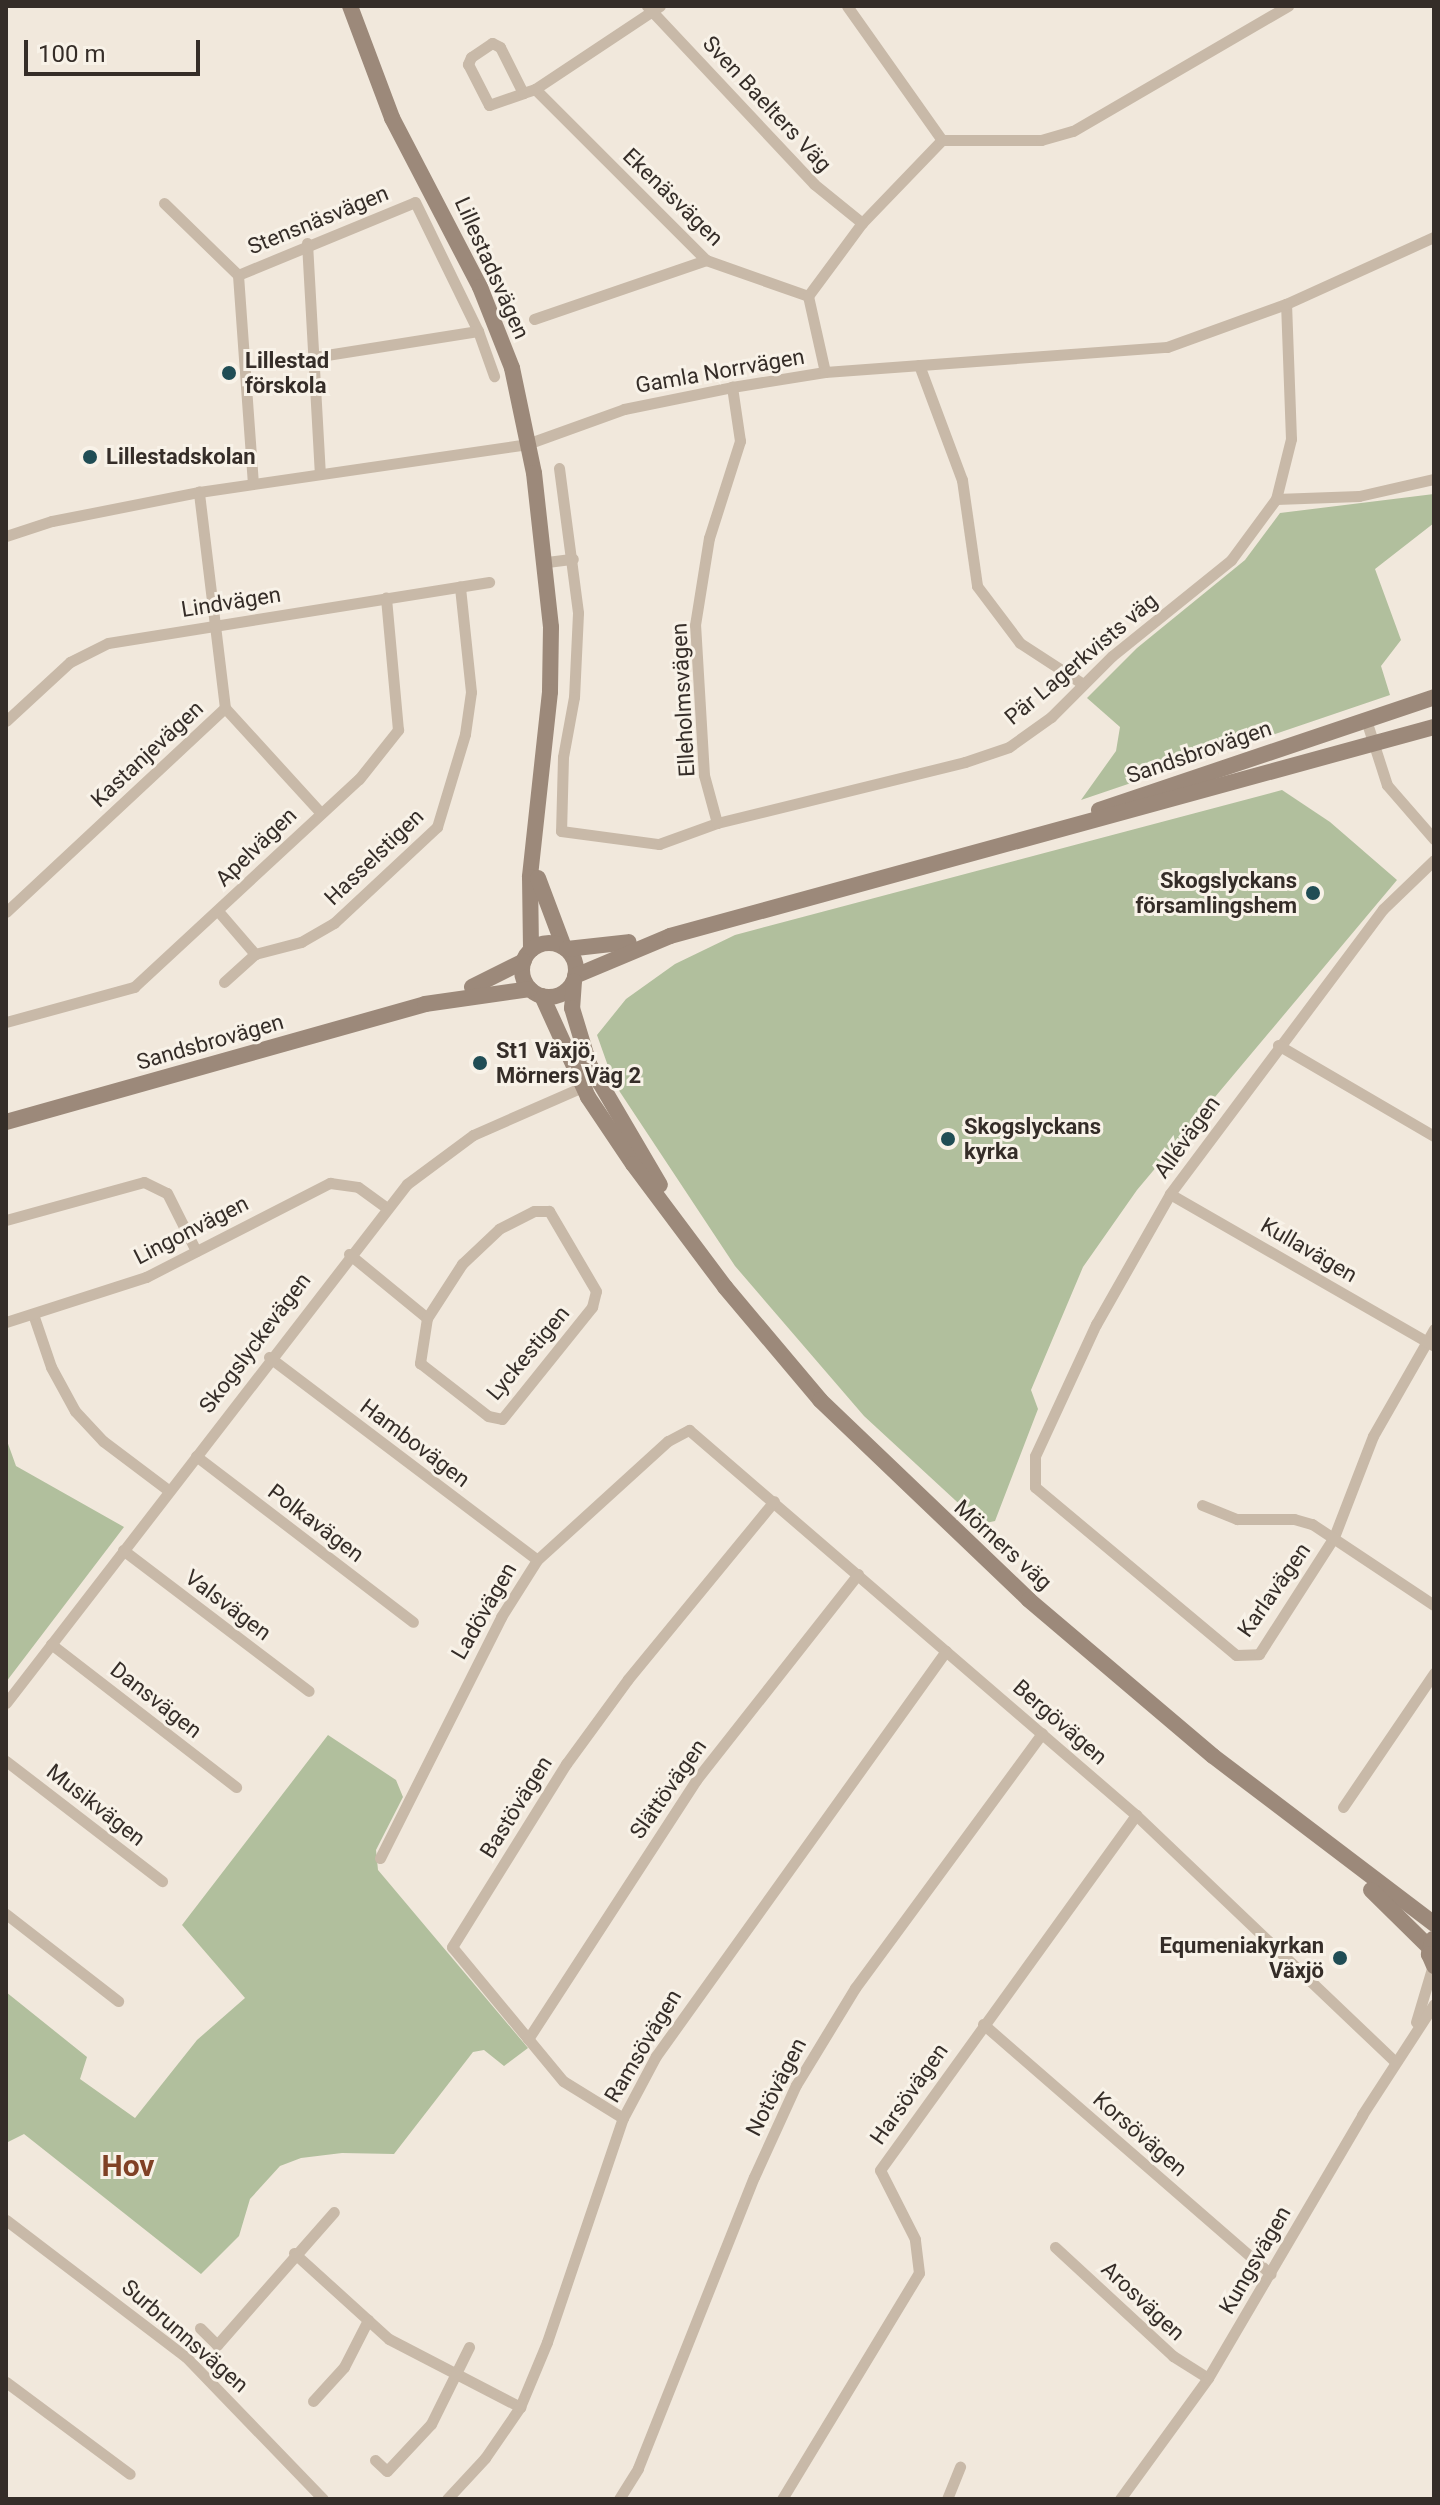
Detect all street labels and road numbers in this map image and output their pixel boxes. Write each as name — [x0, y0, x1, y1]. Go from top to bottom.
street label: Sven Baelters Väg — [697, 30, 837, 178]
street label: Ekenäsvägen — [617, 143, 729, 251]
street label: Stensnäsvägen — [244, 180, 392, 260]
street label: Lillestadsvägen — [449, 193, 535, 343]
street label: Gamla Norrvägen — [634, 343, 806, 399]
street label: Lindvägen — [179, 581, 283, 623]
street label: Pär Lagerkvists väg — [999, 587, 1163, 731]
street label: Elleholmsvägen — [666, 622, 700, 778]
street label: Kastanjevägen — [85, 695, 209, 813]
street label: Sandsbrovägen — [1123, 715, 1275, 789]
street label: Apelvägen — [210, 802, 302, 892]
street label: Hasselstigen — [319, 803, 429, 911]
street label: Sandsbrovägen — [134, 1008, 286, 1076]
street label: Allévägen — [1148, 1091, 1226, 1183]
street label: Lingonvägen — [129, 1190, 253, 1270]
street label: Kullavägen — [1256, 1212, 1362, 1288]
street label: Skogslyckevägen — [194, 1268, 316, 1418]
street label: Lyckestigen — [481, 1301, 575, 1405]
street label: Hambovägen — [355, 1393, 475, 1493]
street label: Polkavägen — [263, 1478, 369, 1568]
street label: Mörners väg — [949, 1494, 1057, 1596]
street label: Karlavägen — [1232, 1538, 1316, 1642]
street label: Ladövägen — [446, 1558, 522, 1664]
street label: Valsvägen — [180, 1564, 276, 1646]
street label: Dansvägen — [105, 1656, 207, 1744]
street label: Bergövägen — [1008, 1674, 1112, 1770]
street label: Slättövägen — [624, 1734, 712, 1844]
street label: Bastövägen — [474, 1751, 558, 1863]
street label: Musikvägen — [41, 1758, 151, 1852]
street label: Ramsövägen — [599, 1985, 687, 2107]
street label: Notövägen — [740, 2034, 812, 2140]
street label: Harsövägen — [864, 2038, 954, 2150]
street label: Korsövägen — [1088, 2086, 1192, 2182]
street label: Kungsvägen — [1214, 2201, 1296, 2319]
street label: Arosvägen — [1096, 2256, 1190, 2346]
street label: Surbrunnsvägen — [116, 2274, 254, 2398]

